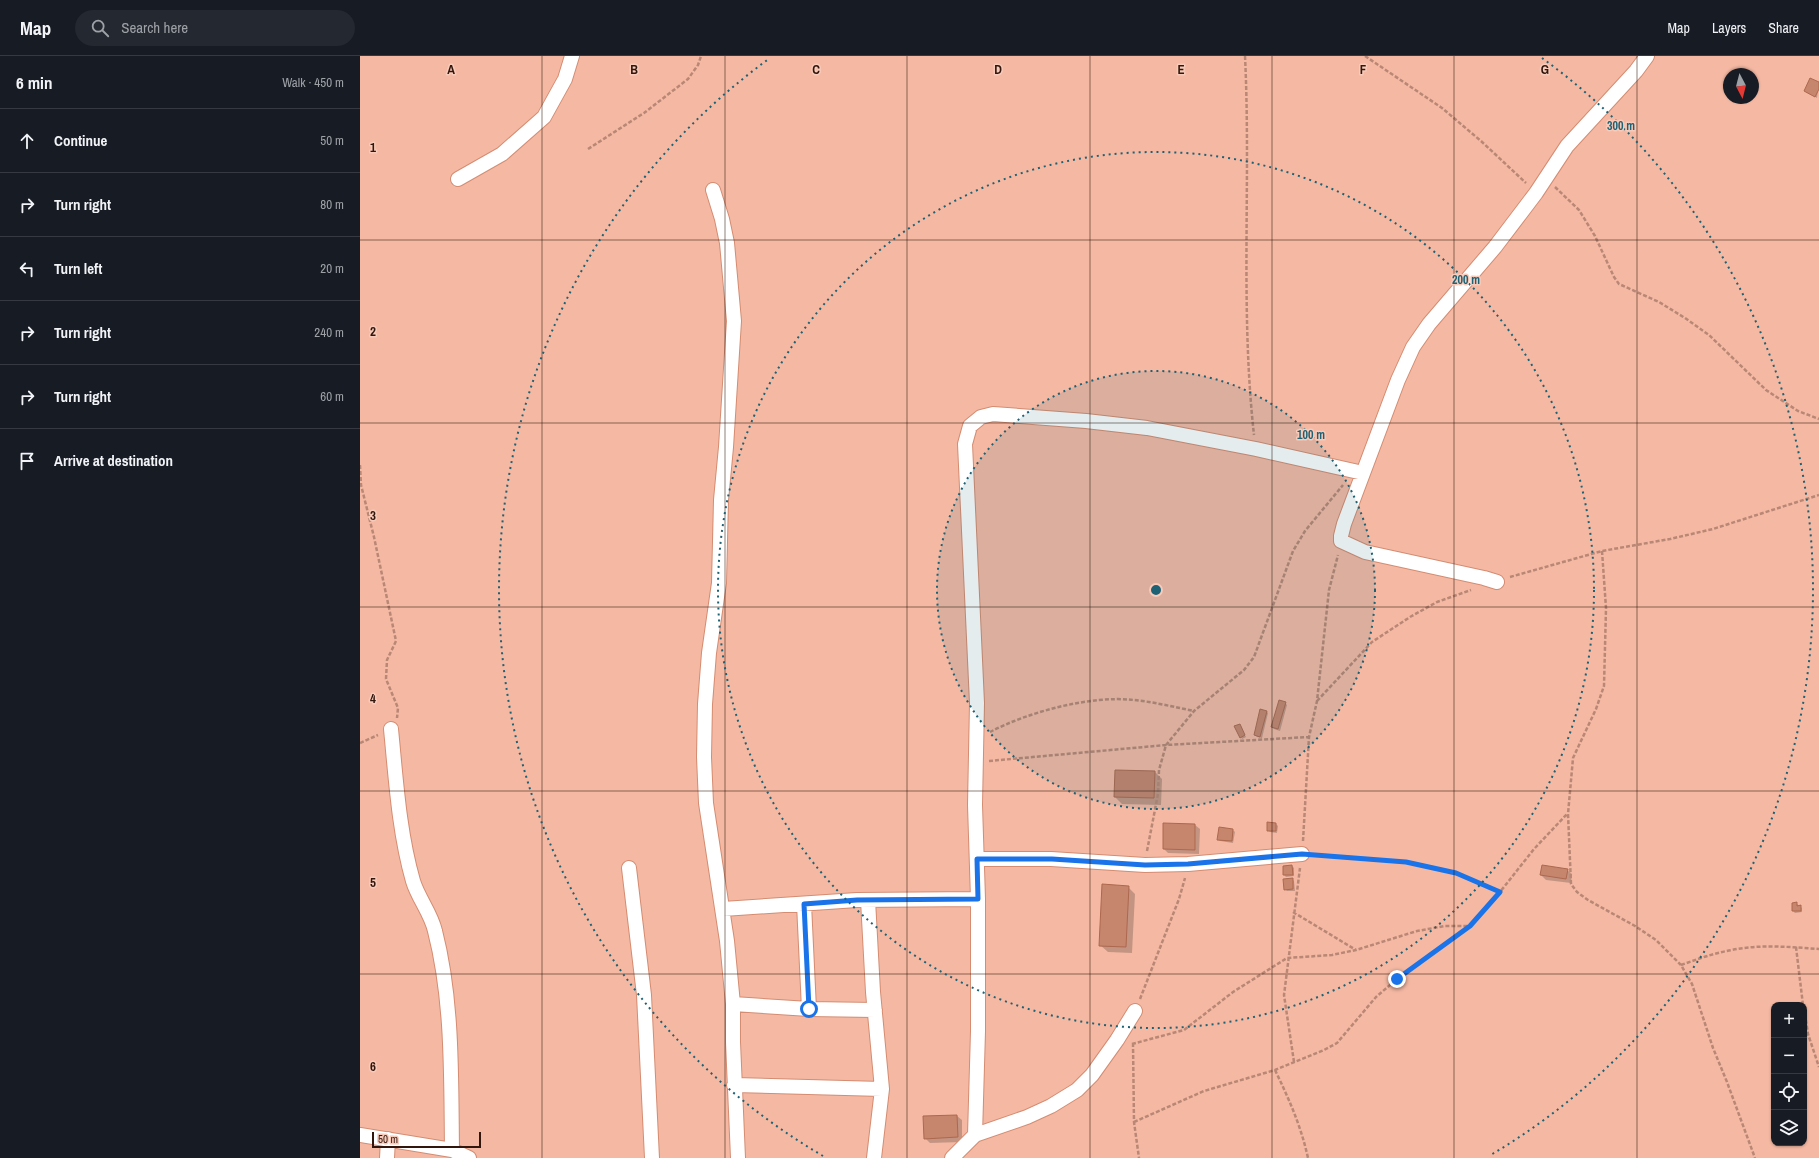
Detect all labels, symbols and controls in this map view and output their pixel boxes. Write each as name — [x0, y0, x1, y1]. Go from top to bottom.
search box — [75, 10, 355, 46]
text: Map — [20, 15, 51, 41]
icon: search — [89, 17, 111, 39]
text: Search here — [121, 17, 188, 38]
text: Map — [1668, 19, 1690, 37]
text: Layers — [1712, 19, 1746, 37]
text: Share — [1768, 19, 1799, 37]
text: A — [447, 61, 455, 78]
text: B — [630, 61, 638, 78]
text: C — [812, 61, 820, 78]
text: D — [994, 61, 1002, 78]
text: E — [1177, 61, 1185, 78]
text: F — [1360, 61, 1367, 78]
text: G — [1541, 61, 1549, 78]
north arrow — [1723, 68, 1759, 104]
text: 6 min — [16, 71, 52, 94]
text: Walk · 450 m — [282, 74, 344, 91]
text: 300 m — [1607, 118, 1635, 134]
icon: ahead — [16, 130, 38, 152]
text: Continue — [54, 130, 107, 151]
text: 50 m — [320, 132, 344, 149]
text: 1 — [370, 139, 376, 156]
icon: right — [16, 194, 38, 216]
text: Turn right — [54, 194, 111, 215]
text: 80 m — [320, 196, 344, 213]
icon: left — [16, 258, 38, 280]
text: Turn left — [54, 258, 102, 279]
text: 20 m — [320, 260, 344, 277]
text: 200 m — [1452, 272, 1480, 288]
icon: right — [16, 322, 38, 344]
text: Turn right — [54, 322, 111, 343]
text: 2 — [370, 323, 376, 340]
text: 240 m — [314, 324, 344, 341]
icon: right — [16, 386, 38, 408]
text: Turn right — [54, 386, 111, 407]
text: 60 m — [320, 388, 344, 405]
text: 100 m — [1297, 427, 1325, 443]
icon: arrive — [16, 450, 38, 472]
text: Arrive at destination — [54, 450, 173, 471]
text: 3 — [370, 507, 376, 524]
centre of rings — [1149, 583, 1163, 597]
text: 4 — [370, 690, 376, 707]
text: 5 — [370, 874, 376, 891]
route end — [1388, 970, 1406, 988]
route start — [800, 1000, 818, 1018]
map controls — [1771, 1002, 1807, 1146]
button: + — [1771, 1002, 1807, 1038]
button: − — [1771, 1038, 1807, 1074]
text: 6 — [370, 1058, 376, 1075]
button: locate — [1771, 1074, 1807, 1110]
button: layers — [1771, 1110, 1807, 1146]
scale bar — [372, 1130, 481, 1149]
text: 50 m — [378, 1132, 398, 1146]

